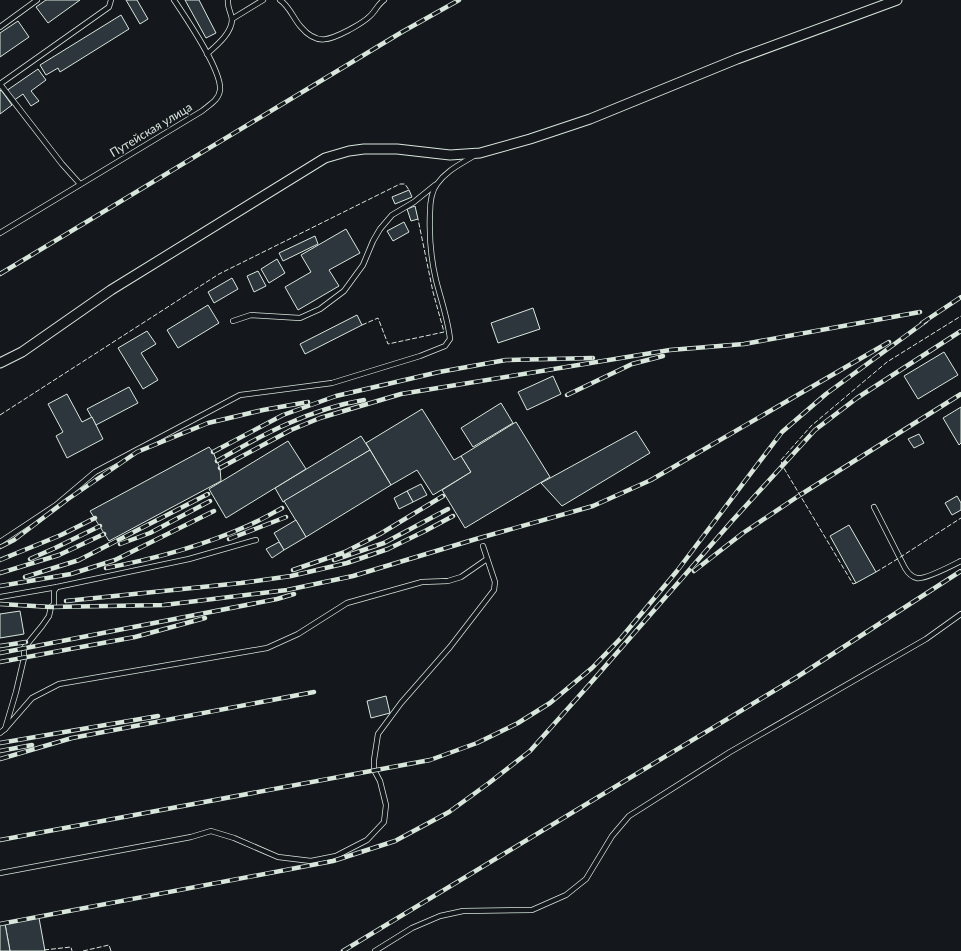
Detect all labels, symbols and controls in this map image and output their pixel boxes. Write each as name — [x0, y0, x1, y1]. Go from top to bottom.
street label: Путейская улица — [107, 99, 195, 160]

